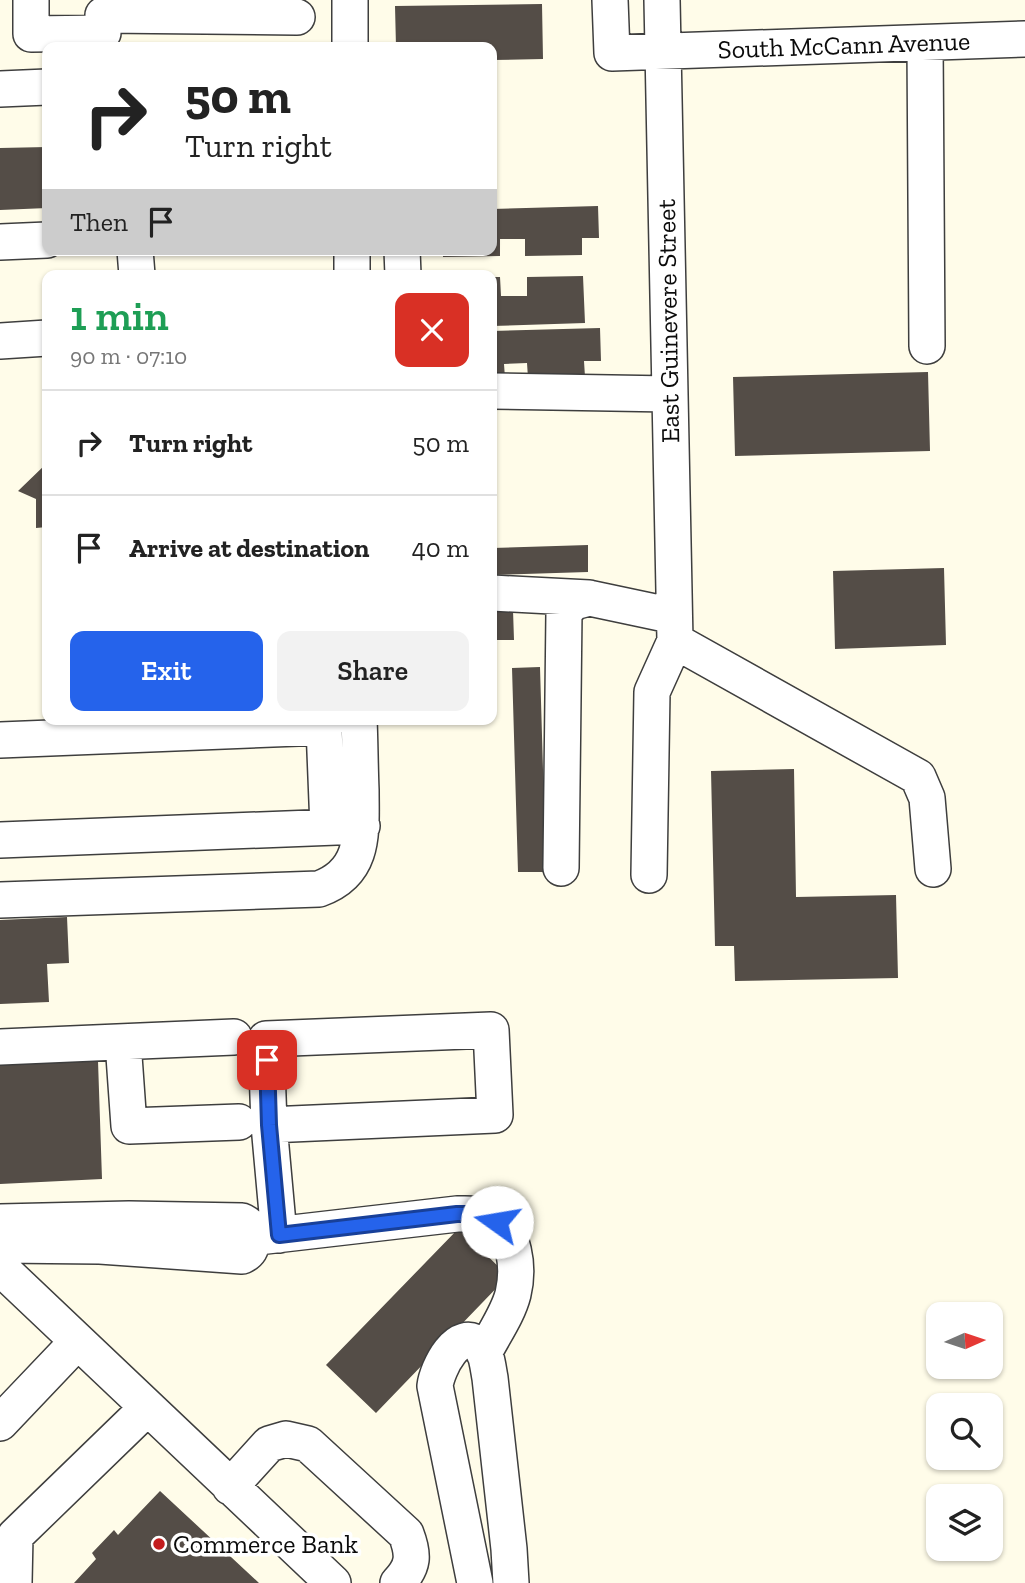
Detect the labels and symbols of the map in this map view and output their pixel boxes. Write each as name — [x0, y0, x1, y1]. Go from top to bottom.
street label: South McCann Avenue — [717, 25, 971, 65]
street label: East Guinevere Street — [650, 198, 686, 443]
pin — [237, 1030, 297, 1090]
position arrow — [460, 1185, 534, 1259]
north arrow — [926, 1302, 1003, 1379]
place label: Commerce Bank — [173, 1528, 358, 1560]
marker: Commerce Bank — [151, 1536, 167, 1552]

